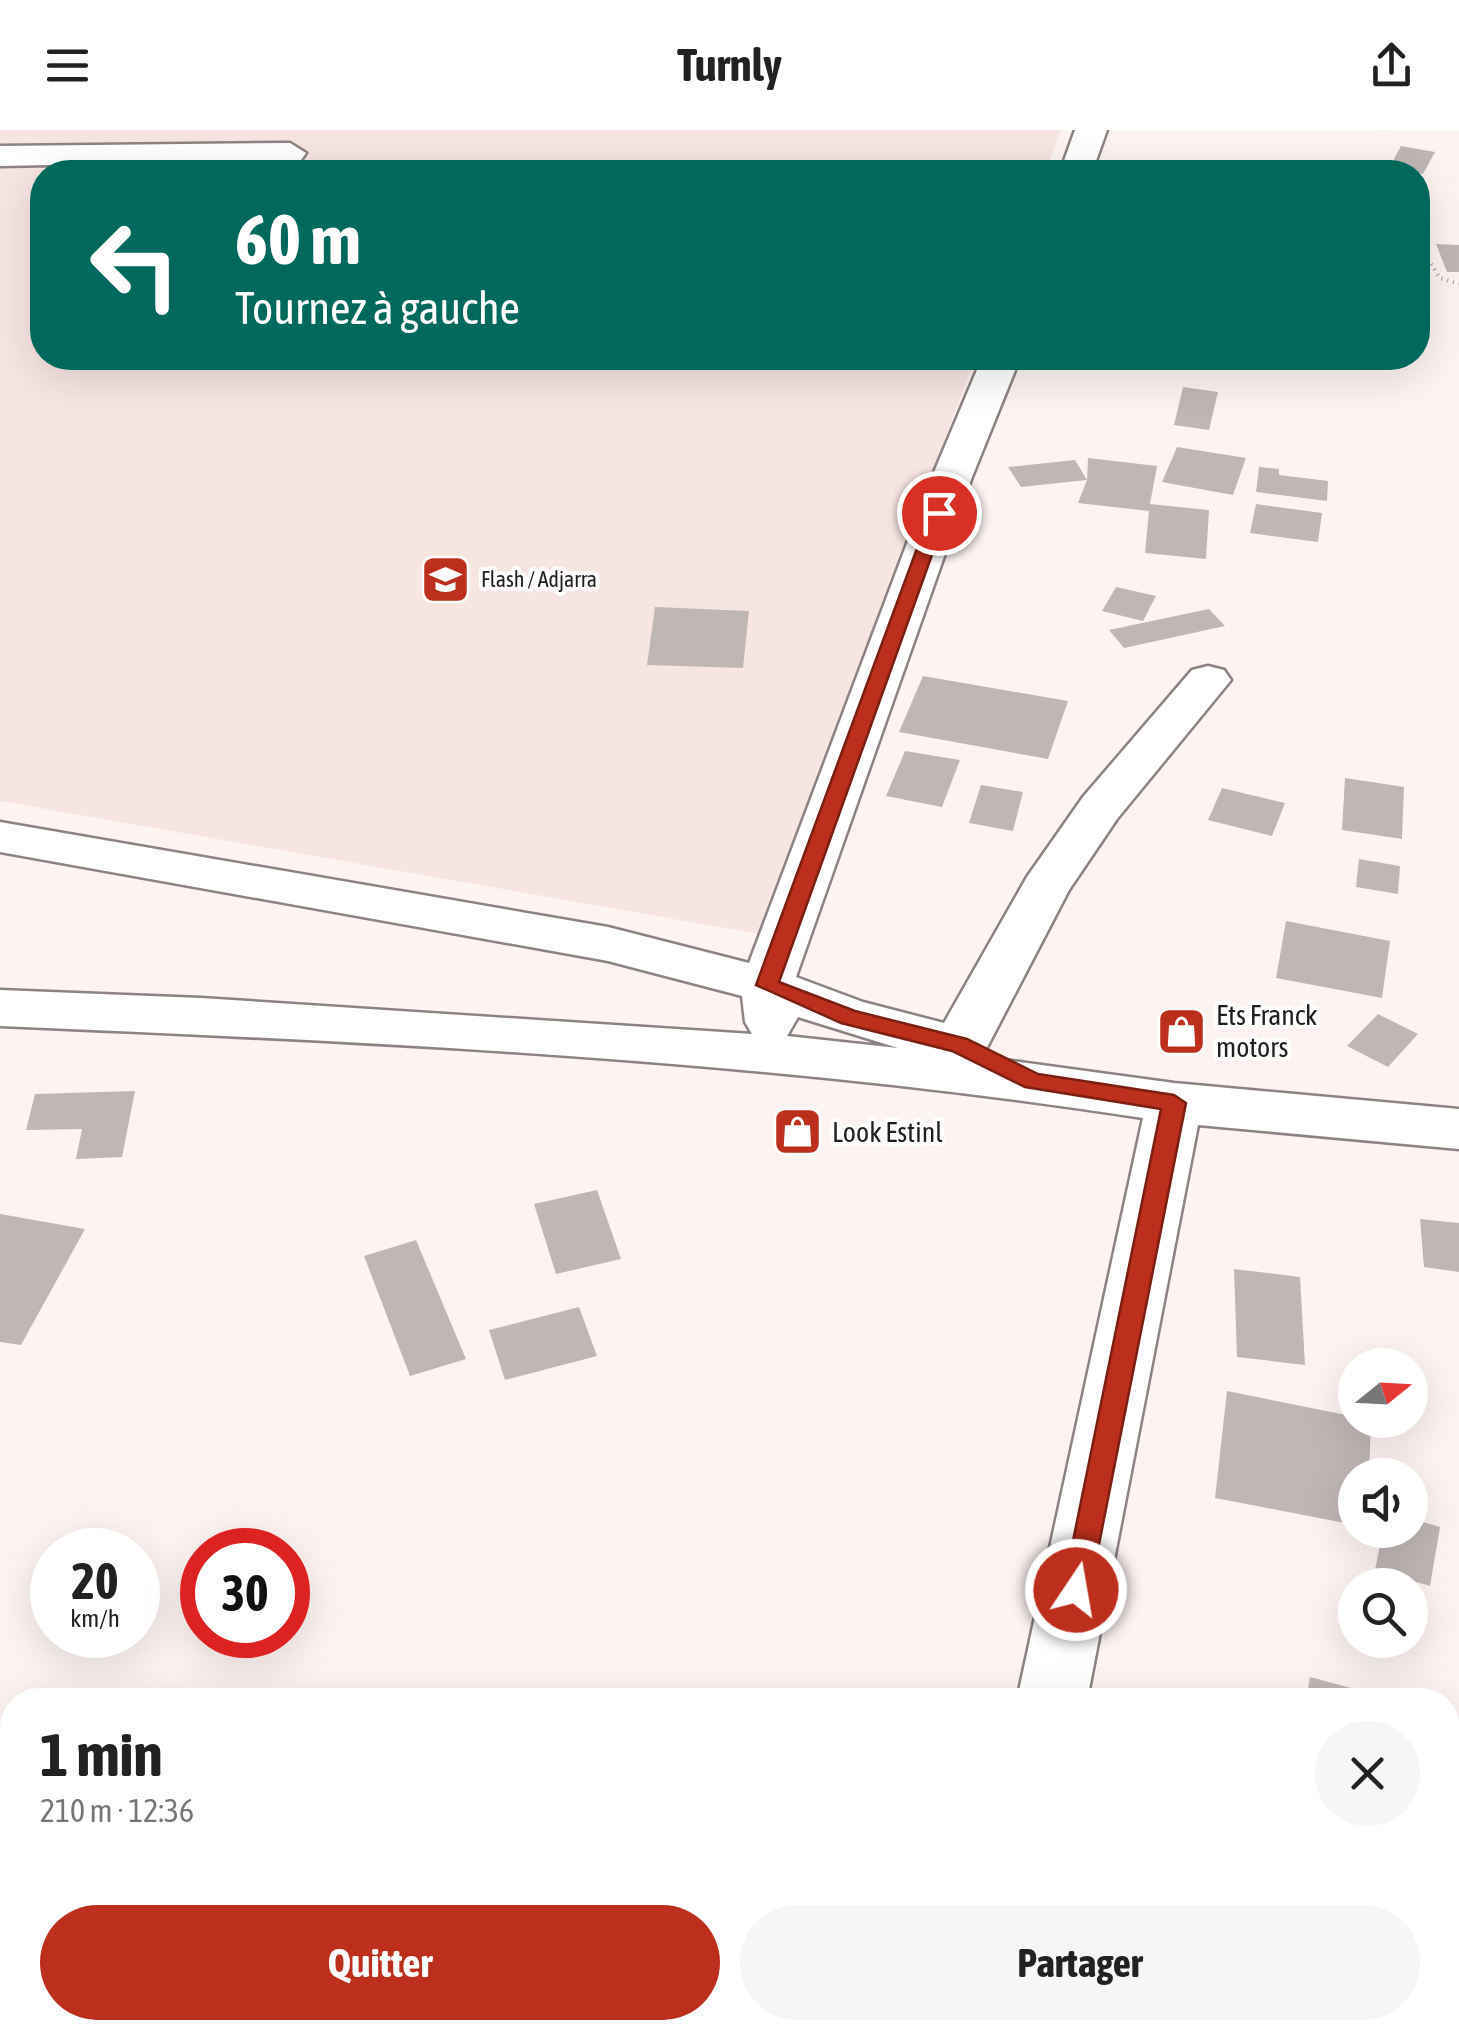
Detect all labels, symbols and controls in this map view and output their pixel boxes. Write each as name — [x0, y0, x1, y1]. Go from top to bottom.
icon: menu — [40, 38, 95, 93]
icon: share — [1364, 38, 1419, 93]
text: Turnly — [677, 39, 782, 91]
text: 60 m — [235, 199, 361, 279]
icon: left — [70, 200, 200, 330]
text: Tournez à gauche — [235, 282, 520, 334]
pin — [897, 471, 982, 556]
icon: arrive — [912, 486, 967, 541]
school or university icon: Flash / Adjarra — [420, 553, 472, 605]
place label: Flash / Adjarra — [481, 566, 597, 592]
place label: Ets Franck motors — [1216, 999, 1317, 1063]
shop icon: Ets Franck motors — [1155, 1005, 1207, 1057]
shop icon: Look Estinl — [771, 1106, 823, 1158]
place label: Look Estinl — [832, 1116, 943, 1148]
north arrow — [1338, 1348, 1428, 1438]
map controls — [1338, 1348, 1428, 1658]
button: sound — [1338, 1458, 1428, 1548]
speed limit sign: 30 — [180, 1528, 310, 1658]
position arrow — [1024, 1538, 1128, 1642]
text: 20 — [71, 1552, 118, 1610]
button: search — [1338, 1568, 1428, 1658]
text: km/h — [70, 1604, 120, 1632]
text: 1 min — [40, 1720, 163, 1789]
button: close — [1315, 1721, 1420, 1826]
text: 210 m · 12:36 — [40, 1792, 194, 1829]
button: Quitter — [40, 1905, 720, 2020]
button: Partager — [740, 1905, 1420, 2020]

